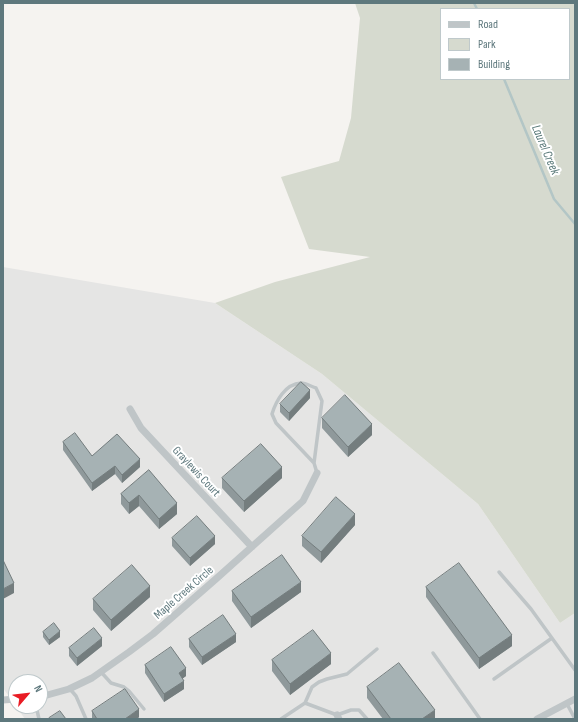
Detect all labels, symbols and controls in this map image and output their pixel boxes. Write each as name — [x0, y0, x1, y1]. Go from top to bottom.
legend — [440, 8, 570, 80]
text: Road — [478, 17, 498, 32]
text: Park — [478, 37, 496, 52]
text: Building — [478, 57, 510, 72]
water label: Laurel Creek — [528, 123, 562, 177]
street label: Graylewis Court — [169, 444, 223, 500]
street label: Maple Creek Circle — [151, 563, 217, 623]
north arrow — [8, 674, 48, 714]
text: N — [31, 683, 45, 694]

